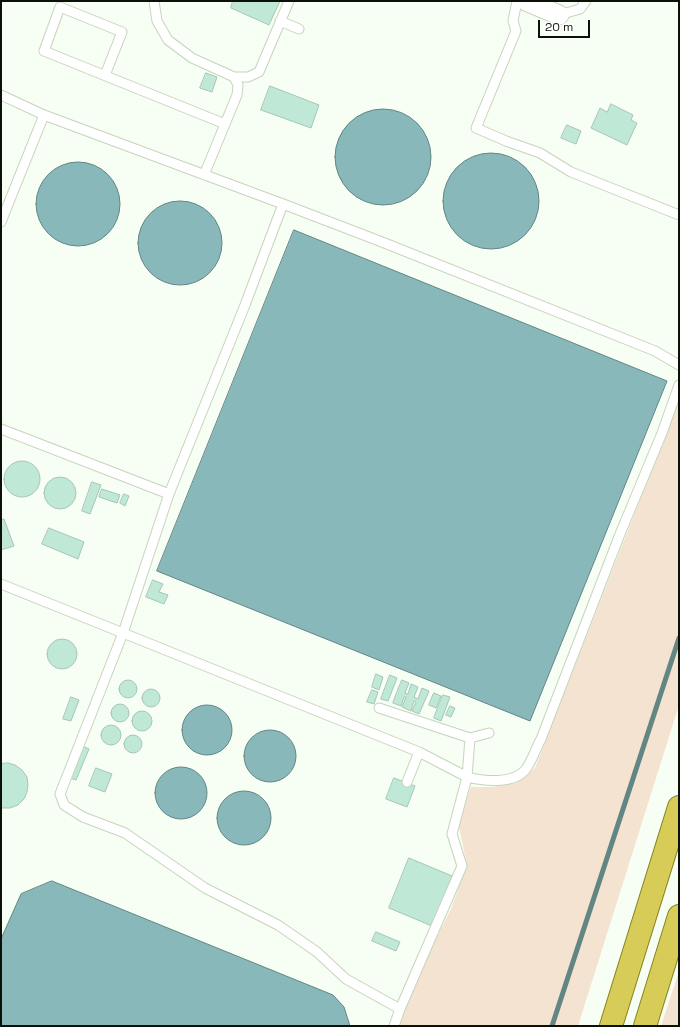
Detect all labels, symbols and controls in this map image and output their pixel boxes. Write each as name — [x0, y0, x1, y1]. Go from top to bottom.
scale bar — [540, 12, 592, 38]
text: 20 m — [545, 19, 573, 35]

